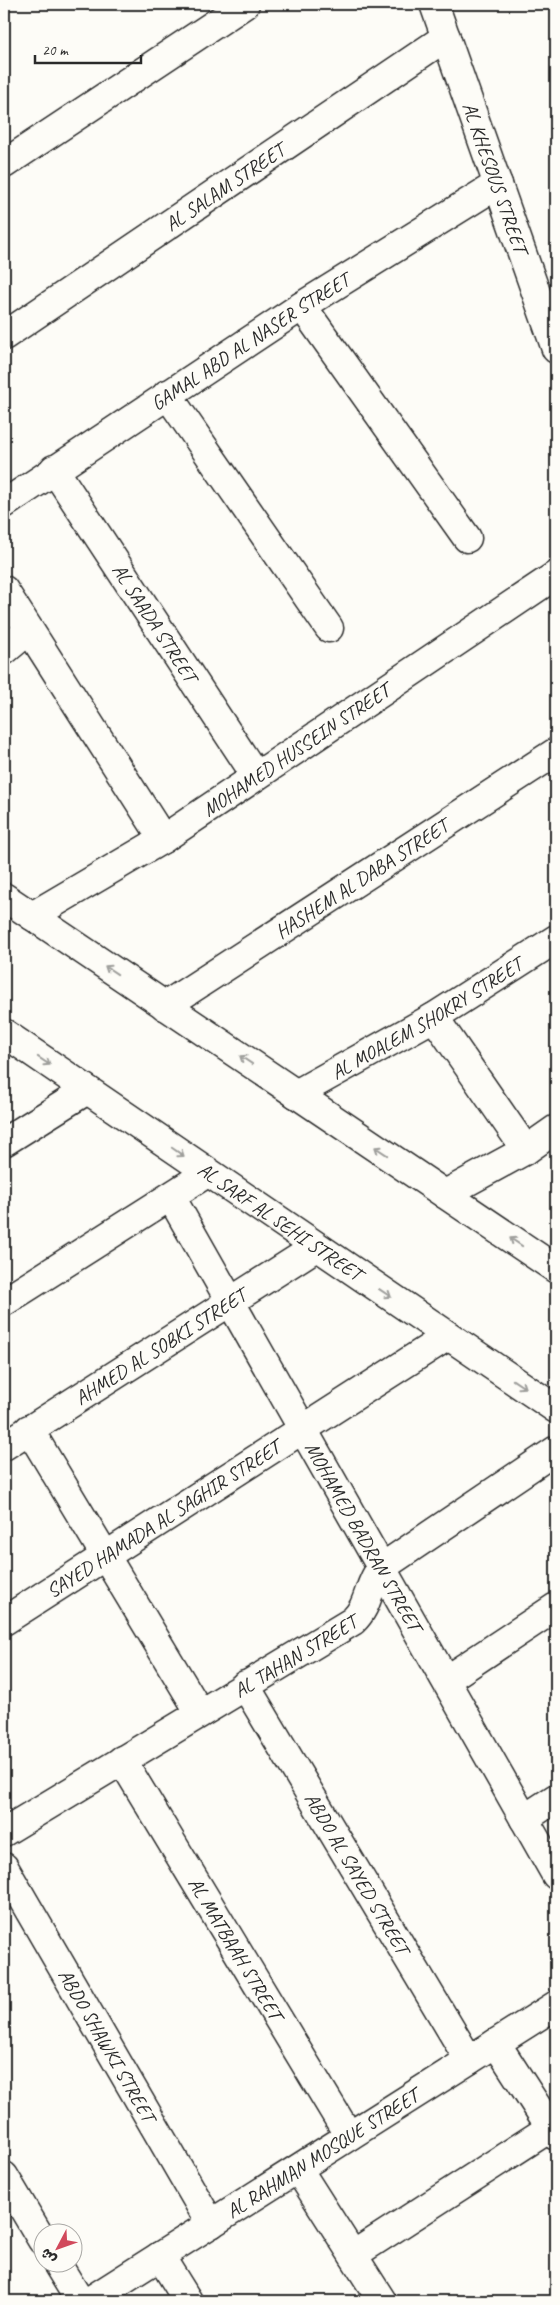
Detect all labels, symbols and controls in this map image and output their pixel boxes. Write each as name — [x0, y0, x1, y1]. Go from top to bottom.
scale bar — [35, 32, 141, 64]
text: 20 m — [42, 41, 69, 60]
street label: AL KHESOUS STREET — [457, 99, 535, 261]
street label: AL SALAM STREET — [160, 135, 293, 237]
street label: GAMAL ABD AL NASER STREET — [146, 266, 358, 416]
street label: AL SAADA STREET — [107, 559, 205, 690]
street label: MOHAMED HUSSEIN STREET — [198, 676, 399, 822]
street label: HASHEM AL DABA STREET — [270, 811, 457, 944]
street label: AL MOALEM SHOKRY STREET — [327, 950, 530, 1085]
one-way arrow — [104, 964, 118, 975]
one-way arrow — [37, 1055, 51, 1066]
one-way arrow — [239, 1055, 253, 1065]
one-way arrow — [374, 1146, 388, 1156]
one-way arrow — [171, 1147, 185, 1157]
street label: AL SARF AL SEHI STREET — [193, 1157, 371, 1289]
one-way arrow — [509, 1237, 523, 1247]
street label: AHMED AL SOBKI STREET — [70, 1281, 254, 1411]
one-way arrow — [377, 1288, 391, 1298]
one-way arrow — [512, 1379, 526, 1389]
street label: SAYED HAMADA AL SAGHIR STREET — [42, 1433, 289, 1604]
street label: MOHAMED BADRAN STREET — [300, 1437, 429, 1640]
street label: AL TAHAN STREET — [229, 1607, 365, 1703]
street label: ABDO AL SAYED STREET — [299, 1788, 417, 1962]
street label: AL MATBAAH STREET — [183, 1873, 290, 2029]
street label: ABDO SHAWKI STREET — [53, 1965, 163, 2130]
street label: AL RAHMAN MOSQUE STREET — [222, 2081, 427, 2224]
north arrow — [32, 2222, 82, 2272]
text: ش — [37, 2245, 60, 2268]

